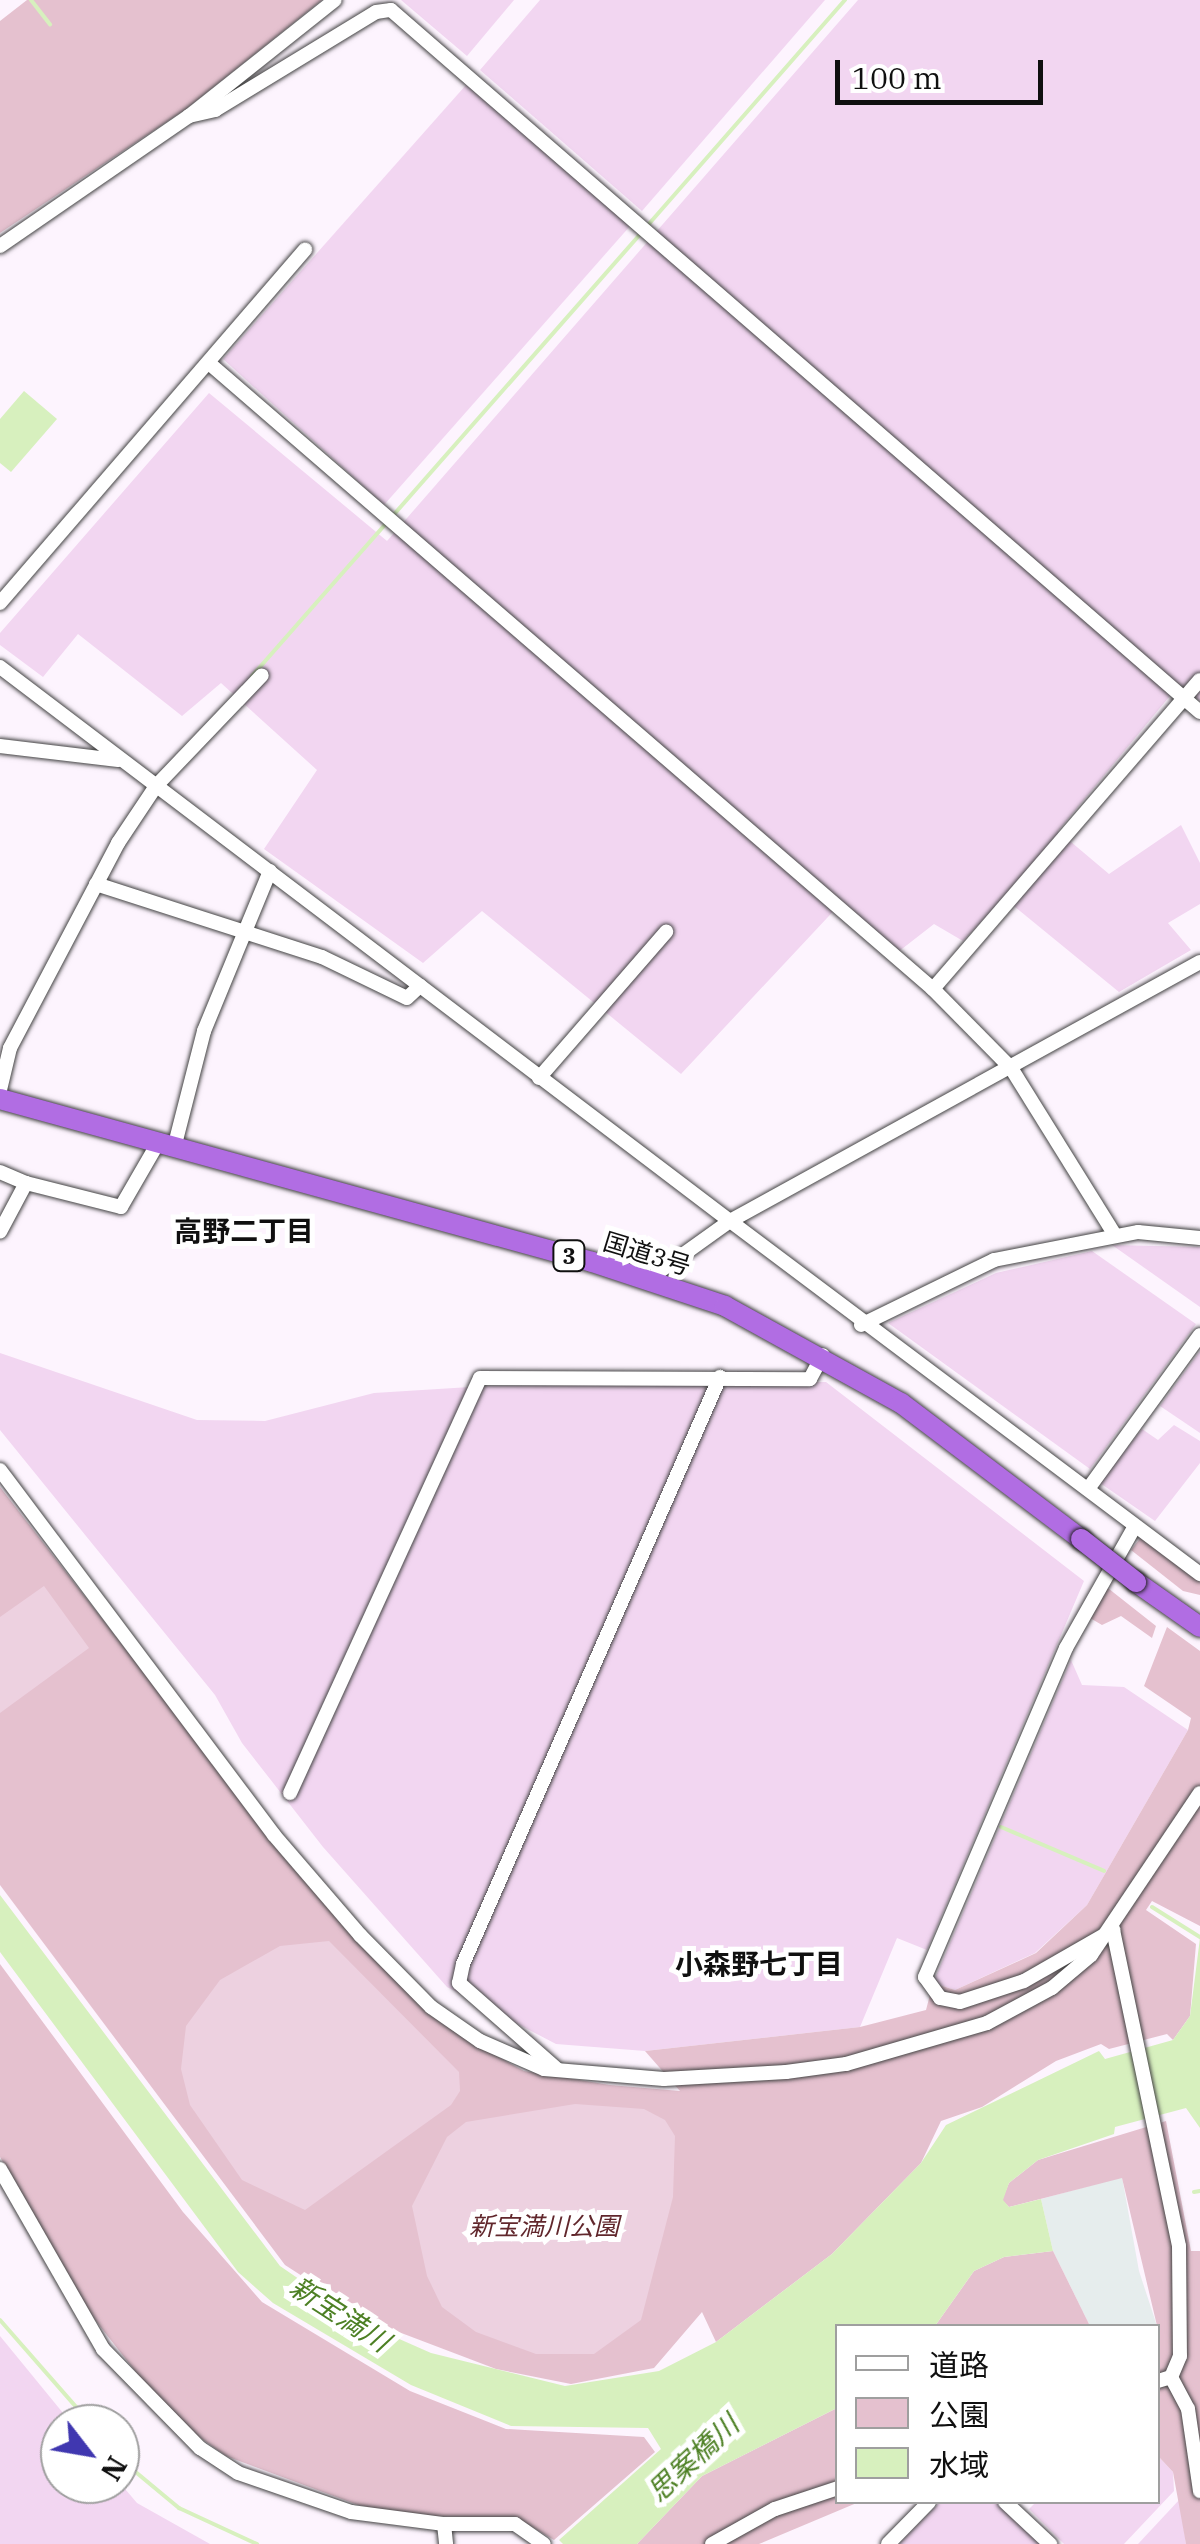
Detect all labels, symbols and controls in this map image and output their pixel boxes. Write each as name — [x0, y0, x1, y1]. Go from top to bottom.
scale bar — [840, 40, 1048, 102]
text: 100 m — [852, 58, 942, 97]
district label: 高野二丁目 — [174, 1214, 314, 1248]
street label: 国道3号 — [600, 1226, 694, 1282]
road number: 3 — [552, 1239, 586, 1273]
district label: 小森野七丁目 — [675, 1947, 843, 1981]
park label: 新宝満川公園 — [469, 2211, 619, 2241]
water label: 新宝満川 — [284, 2269, 396, 2359]
legend — [835, 2324, 1160, 2504]
text: 道路 — [929, 2345, 989, 2384]
text: 公園 — [929, 2395, 989, 2434]
north arrow — [40, 2404, 140, 2504]
water label: 思案橋川 — [641, 2408, 745, 2508]
text: 水域 — [929, 2445, 989, 2484]
text: N — [93, 2450, 136, 2488]

